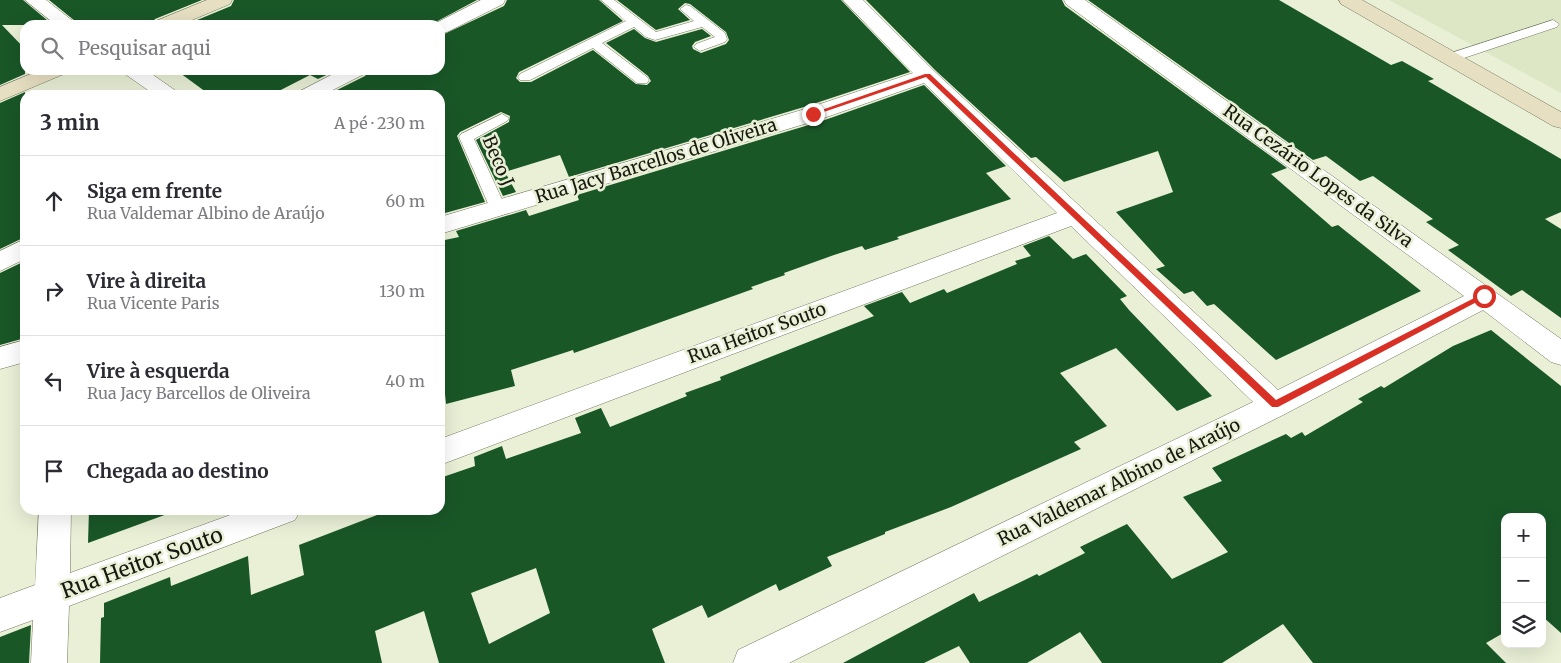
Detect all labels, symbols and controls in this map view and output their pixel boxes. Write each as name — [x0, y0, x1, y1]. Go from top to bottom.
search box — [20, 20, 445, 75]
icon: search — [38, 34, 66, 62]
text: Pesquisar aqui — [78, 36, 211, 60]
street label: Rua Cezário Lopes da Silva — [1219, 99, 1418, 252]
route end — [802, 103, 825, 126]
text: 3 min — [40, 109, 99, 136]
text: A pé · 230 m — [334, 113, 425, 133]
street label: Rua Jacy Barcellos de Oliveira — [532, 113, 780, 208]
street label: Beco J — [478, 132, 519, 190]
text: Siga em frente — [87, 179, 222, 203]
icon: ahead — [40, 187, 68, 215]
text: 60 m — [385, 191, 425, 211]
text: Rua Valdemar Albino de Araújo — [87, 203, 325, 223]
text: Vire à direita — [87, 269, 206, 293]
icon: right — [40, 277, 68, 305]
text: 130 m — [379, 281, 425, 301]
route start — [1473, 285, 1496, 308]
text: Rua Vicente Paris — [87, 293, 220, 313]
street label: Rua Heitor Souto — [684, 297, 829, 368]
text: Vire à esquerda — [87, 359, 230, 383]
icon: left — [40, 367, 68, 395]
text: 40 m — [385, 371, 425, 391]
text: Rua Jacy Barcellos de Oliveira — [87, 383, 311, 403]
street label: Rua Valdemar Albino de Araújo — [994, 413, 1244, 550]
icon: arrive — [40, 457, 68, 485]
text: Chegada ao destino — [87, 459, 269, 483]
map controls — [1501, 513, 1546, 648]
button: + — [1501, 513, 1546, 558]
street label: Rua Heitor Souto — [57, 521, 226, 604]
button: − — [1501, 558, 1546, 603]
button: layers — [1501, 603, 1546, 648]

